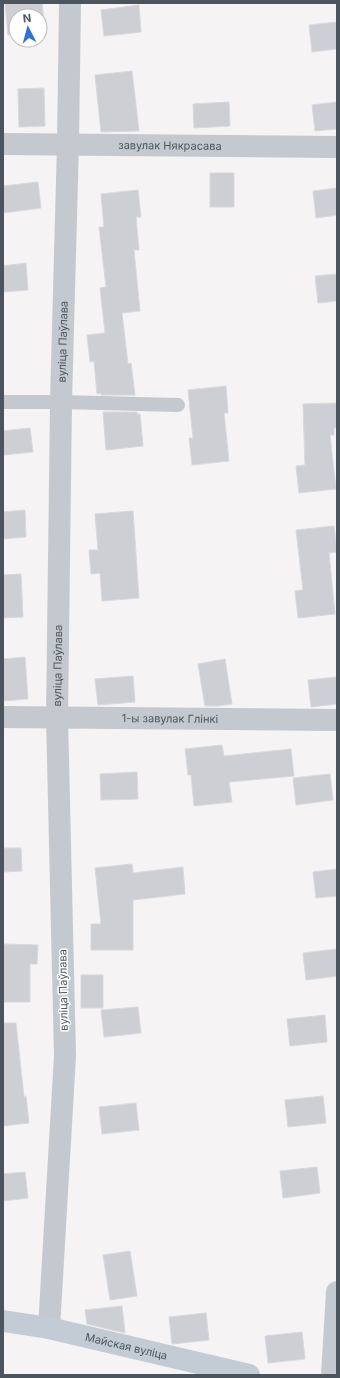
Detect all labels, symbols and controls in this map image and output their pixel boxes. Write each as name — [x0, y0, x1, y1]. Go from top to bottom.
north arrow — [8, 8, 48, 48]
text: N — [22, 11, 32, 25]
street label: завулак Някрасава — [118, 138, 222, 153]
street label: вуліца Паўлава — [55, 301, 71, 383]
street label: вуліца Паўлава — [50, 625, 65, 706]
street label: 1-ы завулак Глінкі — [122, 711, 218, 726]
street label: вуліца Паўлава — [55, 949, 71, 1031]
street label: Майская вуліца — [84, 1330, 169, 1363]

